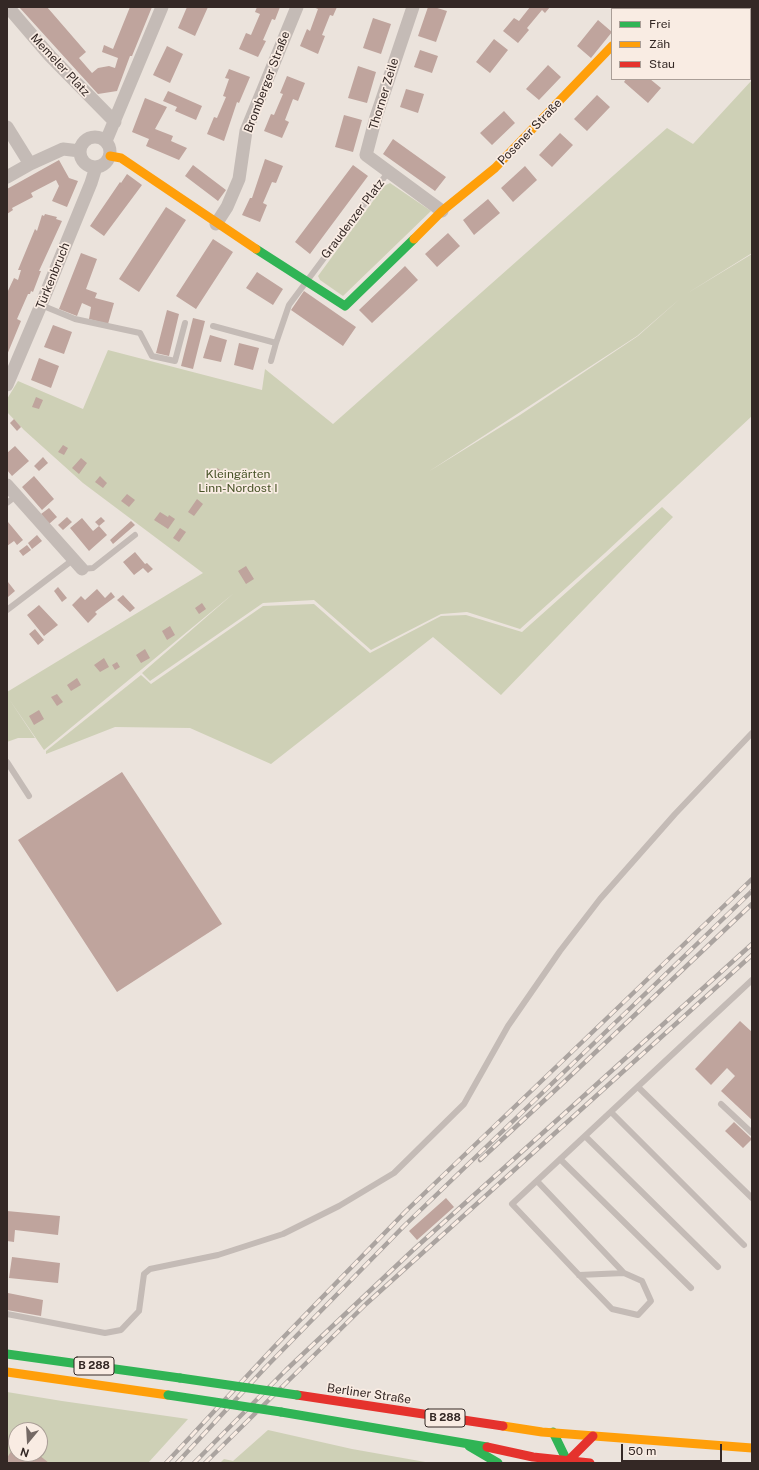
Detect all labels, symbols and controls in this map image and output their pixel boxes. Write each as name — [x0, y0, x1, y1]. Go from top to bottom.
legend — [611, 8, 751, 80]
text: Frei — [649, 17, 671, 31]
street label: Bromberger Straße — [241, 29, 293, 135]
street label: Memeler Platz — [27, 31, 93, 99]
text: Zäh — [649, 37, 670, 51]
street label: Thorner Zeile — [366, 56, 402, 132]
text: Stau — [649, 57, 675, 71]
street label: Posener Straße — [495, 96, 565, 168]
street label: Graudenzer Platz — [318, 176, 388, 262]
street label: Türkenbruch — [33, 241, 73, 311]
park label: Kleingärten Linn-Nordost I — [198, 467, 278, 495]
road number: B 288 — [74, 1357, 114, 1375]
street label: Berliner Straße — [326, 1381, 412, 1407]
road number: B 288 — [425, 1409, 465, 1427]
north arrow — [8, 1422, 48, 1462]
scale bar — [623, 1436, 724, 1462]
text: 50 m — [628, 1444, 656, 1458]
text: N — [19, 1445, 31, 1460]

